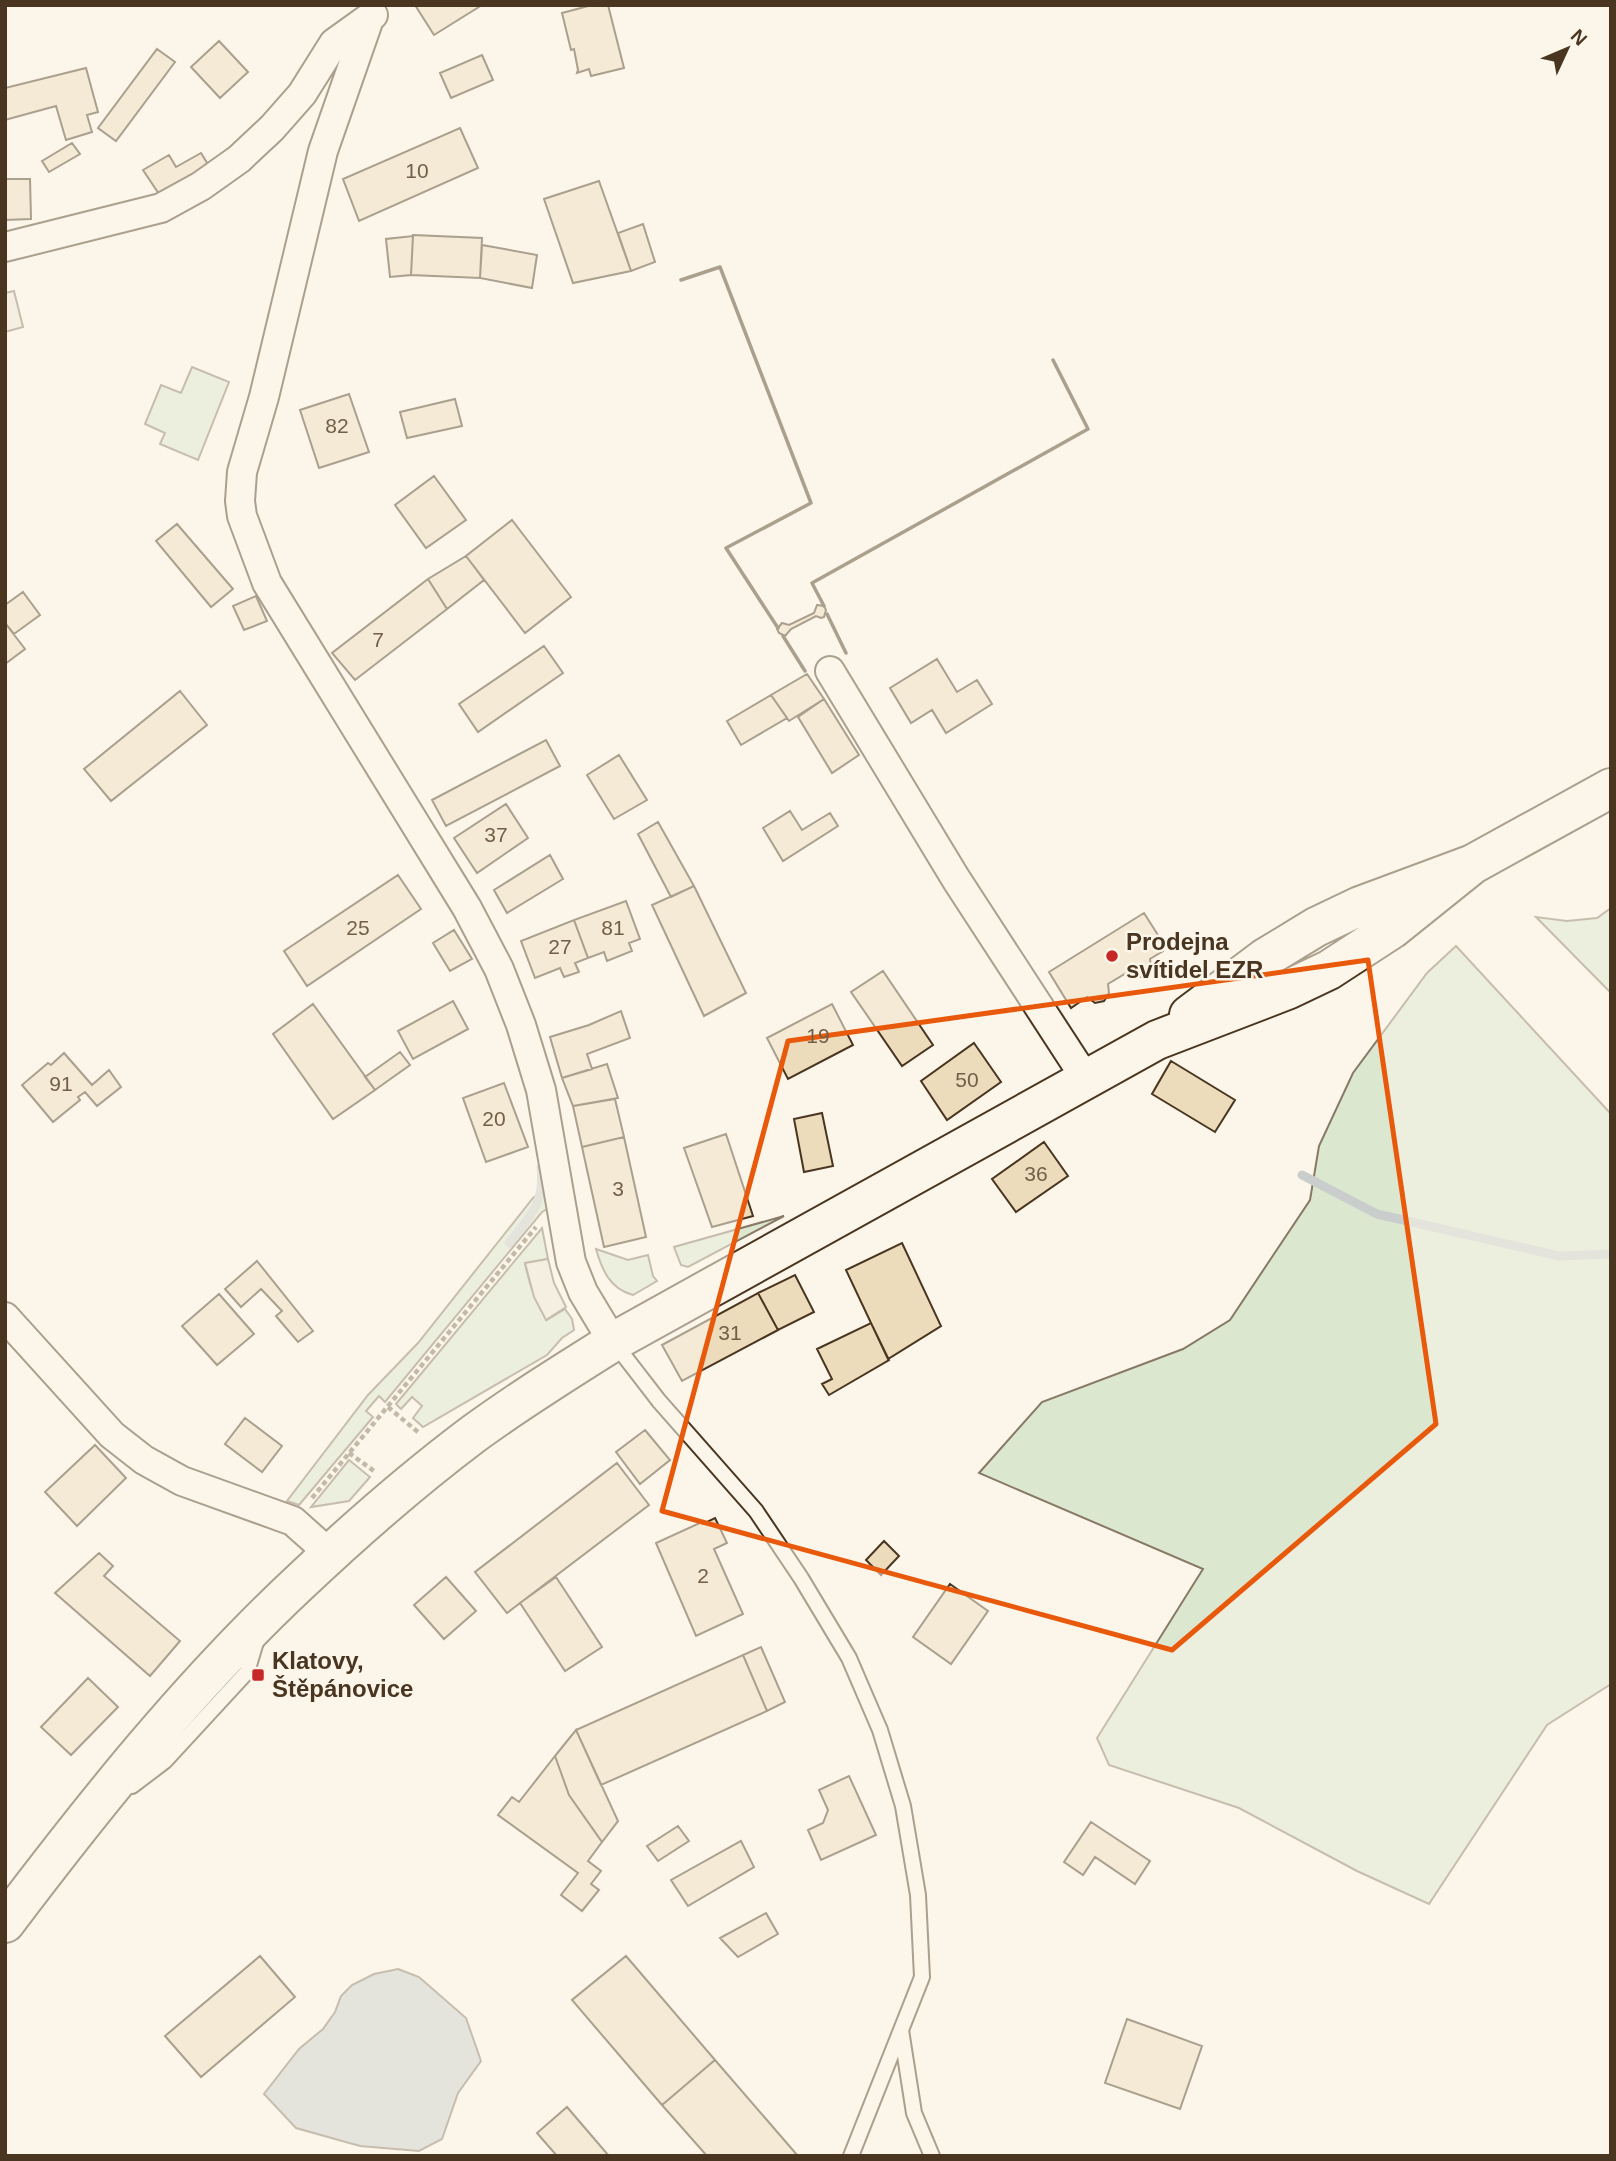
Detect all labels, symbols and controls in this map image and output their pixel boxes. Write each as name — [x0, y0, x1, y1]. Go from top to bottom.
north arrow — [1532, 14, 1602, 84]
text: N — [1567, 25, 1591, 50]
house number: 10 — [405, 159, 429, 182]
house number: 82 — [325, 414, 349, 437]
house number: 7 — [372, 628, 384, 651]
house number: 37 — [484, 823, 508, 846]
house number: 25 — [346, 916, 370, 939]
house number: 81 — [601, 916, 625, 939]
place label: Prodejna svítidel EZR — [1126, 928, 1263, 983]
house number: 27 — [548, 935, 572, 958]
marker: Prodejna svítidel EZR — [1104, 948, 1120, 964]
house number: 19 — [806, 1024, 830, 1047]
house number: 50 — [955, 1068, 979, 1091]
house number: 91 — [49, 1072, 73, 1095]
house number: 20 — [482, 1107, 506, 1130]
house number: 36 — [1024, 1162, 1048, 1185]
house number: 3 — [612, 1177, 624, 1200]
house number: 31 — [718, 1321, 742, 1344]
house number: 2 — [697, 1564, 709, 1587]
place label: Klatovy, Štěpánovice — [272, 1647, 413, 1702]
marker: Klatovy, Štěpánovice — [250, 1667, 266, 1683]

